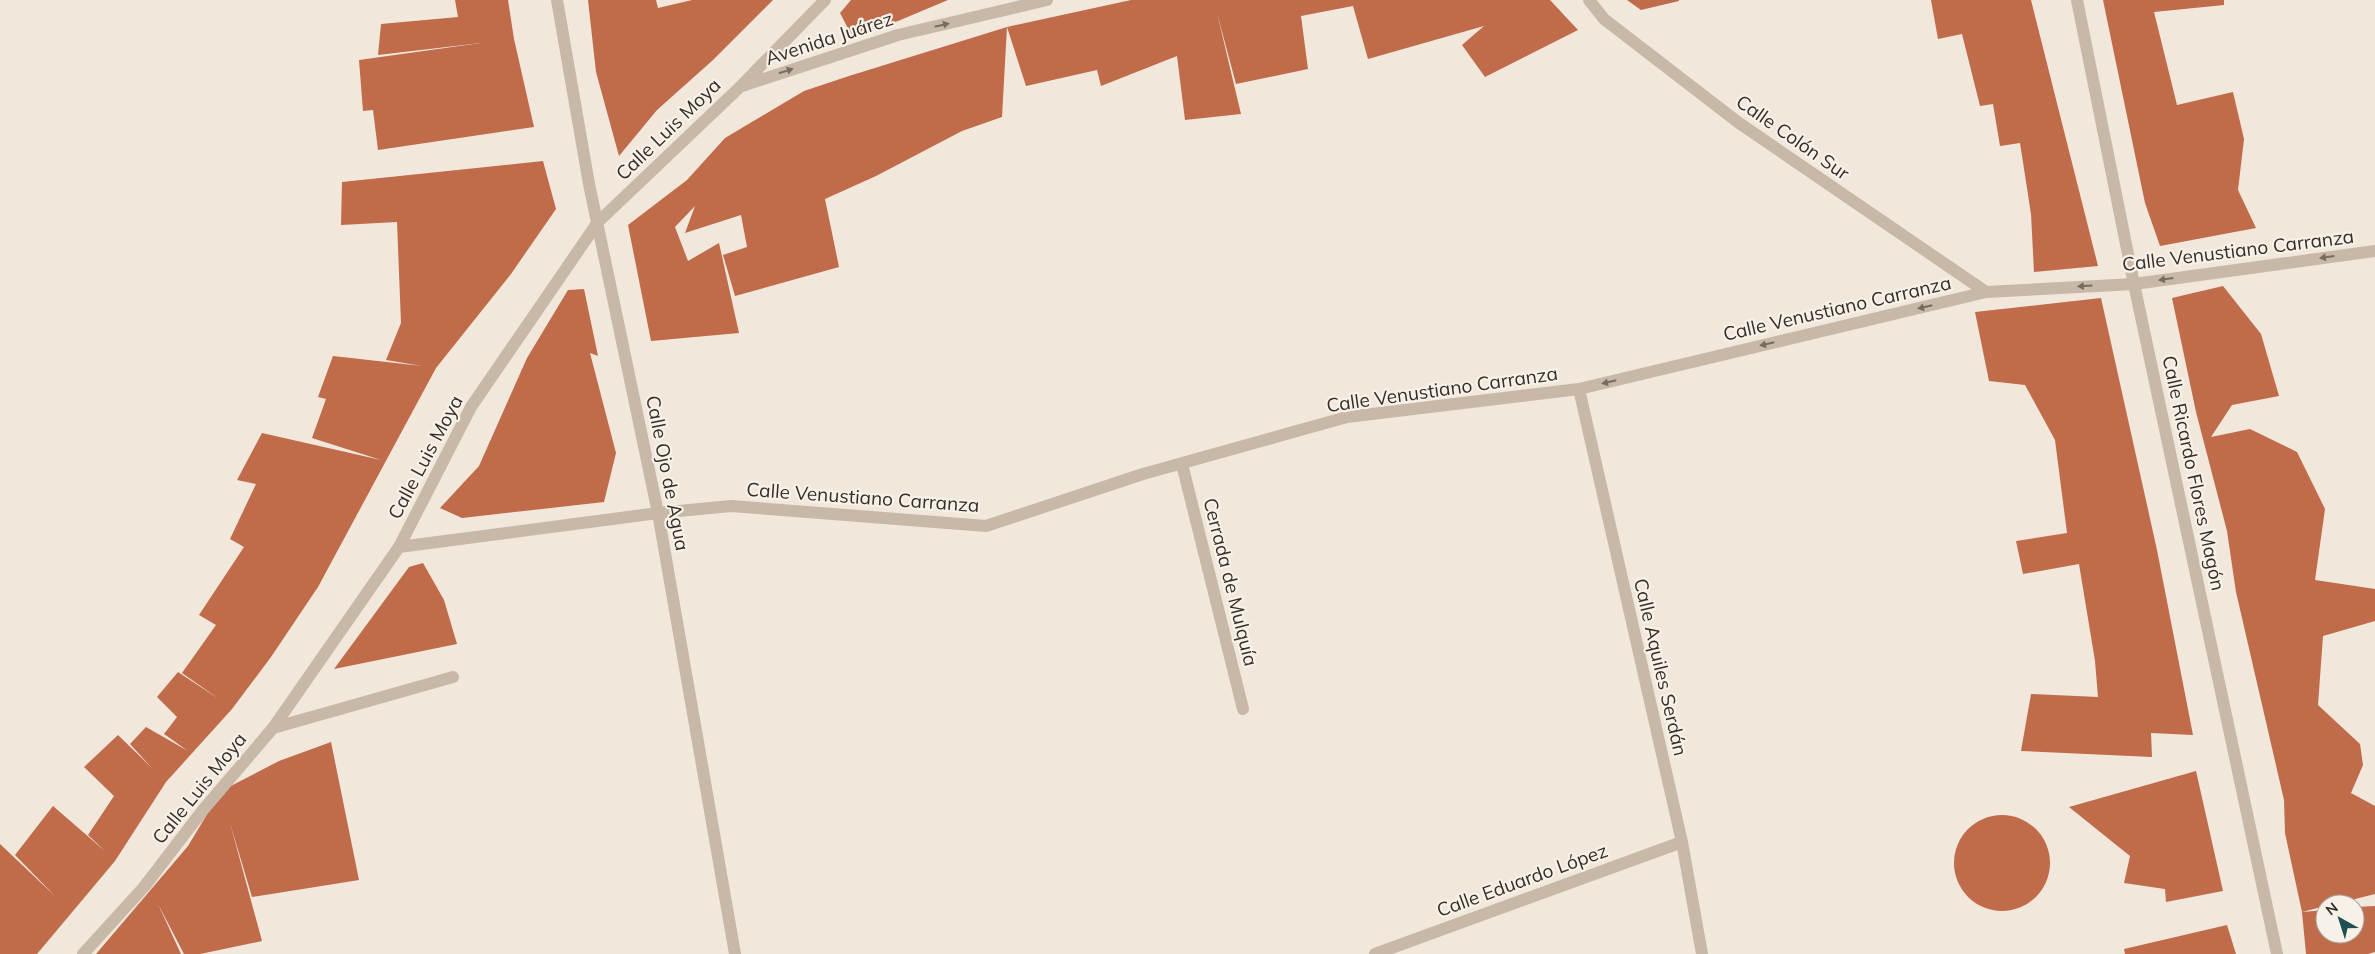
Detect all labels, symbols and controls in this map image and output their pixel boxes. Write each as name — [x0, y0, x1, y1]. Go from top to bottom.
street label: Avenida Juárez — [762, 6, 896, 70]
one-way arrow — [934, 21, 949, 29]
one-way arrow — [779, 67, 794, 75]
street label: Calle Luis Moya — [610, 73, 726, 185]
street label: Calle Colón Sur — [1732, 89, 1854, 185]
street label: Calle Venustiano Carranza — [2121, 224, 2355, 276]
one-way arrow — [2318, 254, 2334, 262]
street label: Calle Venustiano Carranza — [1721, 270, 1953, 346]
one-way arrow — [2157, 276, 2173, 284]
one-way arrow — [2077, 283, 2093, 291]
one-way arrow — [1917, 303, 1932, 311]
one-way arrow — [1759, 340, 1774, 348]
street label: Calle Ricardo Flores Magón — [2157, 353, 2231, 593]
street label: Calle Venustiano Carranza — [1325, 361, 1559, 417]
one-way arrow — [1601, 378, 1616, 386]
street label: Calle Luis Moya — [382, 391, 468, 523]
street label: Calle Ojo de Agua — [641, 393, 695, 553]
street label: Calle Venustiano Carranza — [746, 477, 980, 517]
street label: Cerrada de Mulquía — [1199, 496, 1263, 668]
street label: Calle Aquiles Serdán — [1629, 576, 1693, 758]
street label: Calle Luis Moya — [147, 727, 251, 849]
street label: Calle Eduardo López — [1433, 838, 1611, 922]
north arrow — [2315, 894, 2365, 944]
text: N — [2322, 899, 2342, 919]

